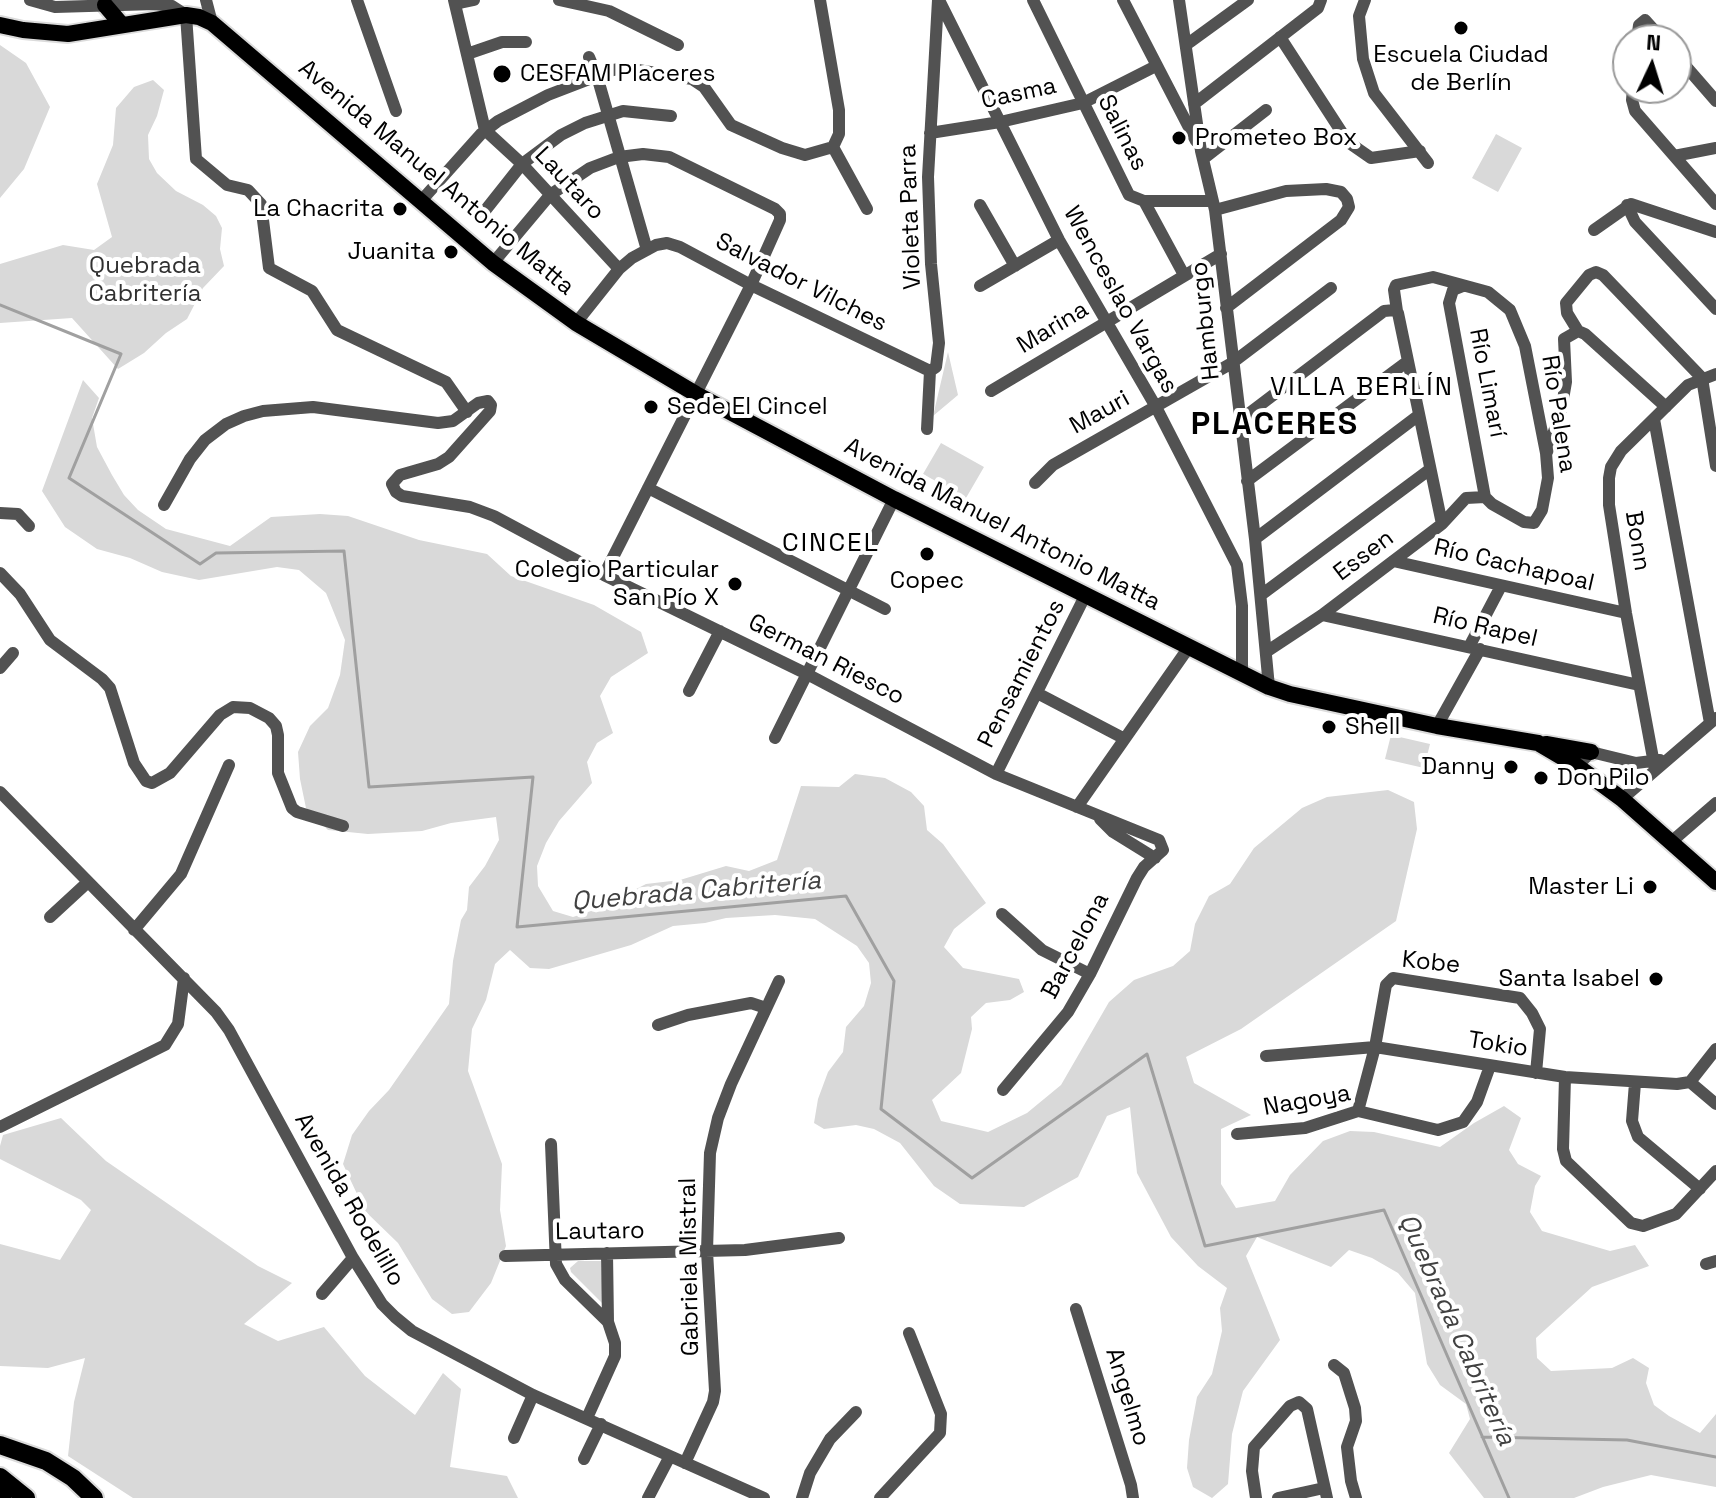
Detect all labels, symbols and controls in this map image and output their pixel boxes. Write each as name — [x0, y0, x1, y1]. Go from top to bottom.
marker: Escuela Ciudad de Berlín — [1452, 19, 1470, 37]
north arrow — [1612, 24, 1692, 104]
text: N — [1645, 28, 1662, 57]
place label: Escuela Ciudad de Berlín — [1373, 41, 1549, 97]
street label: Avenida Manuel Antonio Matta — [292, 54, 580, 302]
place label: CESFAM Placeres — [520, 60, 715, 88]
marker: CESFAM Placeres — [491, 63, 513, 85]
street label: Casma — [979, 72, 1059, 116]
street label: Salinas — [1091, 90, 1153, 176]
place label: Prometeo Box — [1195, 124, 1357, 152]
marker: Prometeo Box — [1170, 129, 1188, 147]
street label: Lautaro — [528, 141, 610, 227]
street label: Violeta Parra — [894, 144, 928, 290]
place label: La Chacrita — [253, 195, 384, 223]
marker: La Chacrita — [391, 200, 409, 218]
street label: Wenceslao Vargas — [1057, 201, 1183, 399]
street label: Salvador Vilches — [710, 227, 892, 339]
place label: Juanita — [348, 238, 435, 266]
marker: Juanita — [442, 243, 460, 261]
park label: Quebrada Cabritería — [88, 252, 202, 308]
street label: Hamburgo — [1185, 260, 1227, 382]
street label: Marina — [1012, 296, 1094, 360]
street label: Río Limarí — [1462, 326, 1512, 440]
street label: Río Palena — [1535, 353, 1581, 475]
district label: VILLA BERLÍN — [1270, 372, 1454, 404]
street label: Mauri — [1065, 385, 1135, 441]
place label: Sede El Cincel — [667, 393, 828, 421]
marker: Sede El Cincel — [642, 398, 660, 416]
district label: PLACERES — [1191, 406, 1359, 444]
street label: Avenida Manuel Antonio Matta — [839, 432, 1165, 618]
street label: Bonn — [1618, 509, 1656, 573]
street label: Essen — [1328, 524, 1400, 588]
district label: CINCEL — [782, 528, 880, 560]
street label: Río Cachapoal — [1431, 534, 1597, 598]
marker: Copec — [918, 545, 936, 563]
place label: Colegio Particular San Pío X — [515, 556, 719, 612]
place label: Copec — [890, 567, 964, 595]
marker: Colegio Particular San Pío X — [726, 575, 744, 593]
street label: Pensamientos — [972, 595, 1072, 753]
street label: Río Rapel — [1430, 602, 1540, 654]
street label: German Riesco — [743, 608, 909, 712]
place label: Shell — [1345, 713, 1400, 741]
marker: Shell — [1320, 718, 1338, 736]
place label: Danny — [1421, 753, 1495, 781]
marker: Danny — [1502, 758, 1520, 776]
place label: Don Pilo — [1557, 764, 1650, 792]
marker: Don Pilo — [1532, 769, 1550, 787]
water label: Quebrada Cabritería — [570, 866, 822, 918]
place label: Master Li — [1528, 873, 1634, 901]
marker: Master Li — [1641, 878, 1659, 896]
street label: Barcelona — [1036, 888, 1116, 1004]
street label: Kobe — [1400, 946, 1462, 980]
place label: Santa Isabel — [1498, 965, 1640, 993]
marker: Santa Isabel — [1647, 970, 1665, 988]
street label: Tokio — [1466, 1026, 1530, 1064]
street label: Nagoya — [1261, 1079, 1353, 1123]
street label: Avenida Rodelillo — [288, 1108, 410, 1292]
street label: Gabriela Mistral — [674, 1178, 706, 1356]
water label: Quebrada Cabritería — [1391, 1209, 1521, 1451]
street label: Lautaro — [555, 1217, 645, 1247]
street label: Angelmo — [1098, 1345, 1156, 1449]

